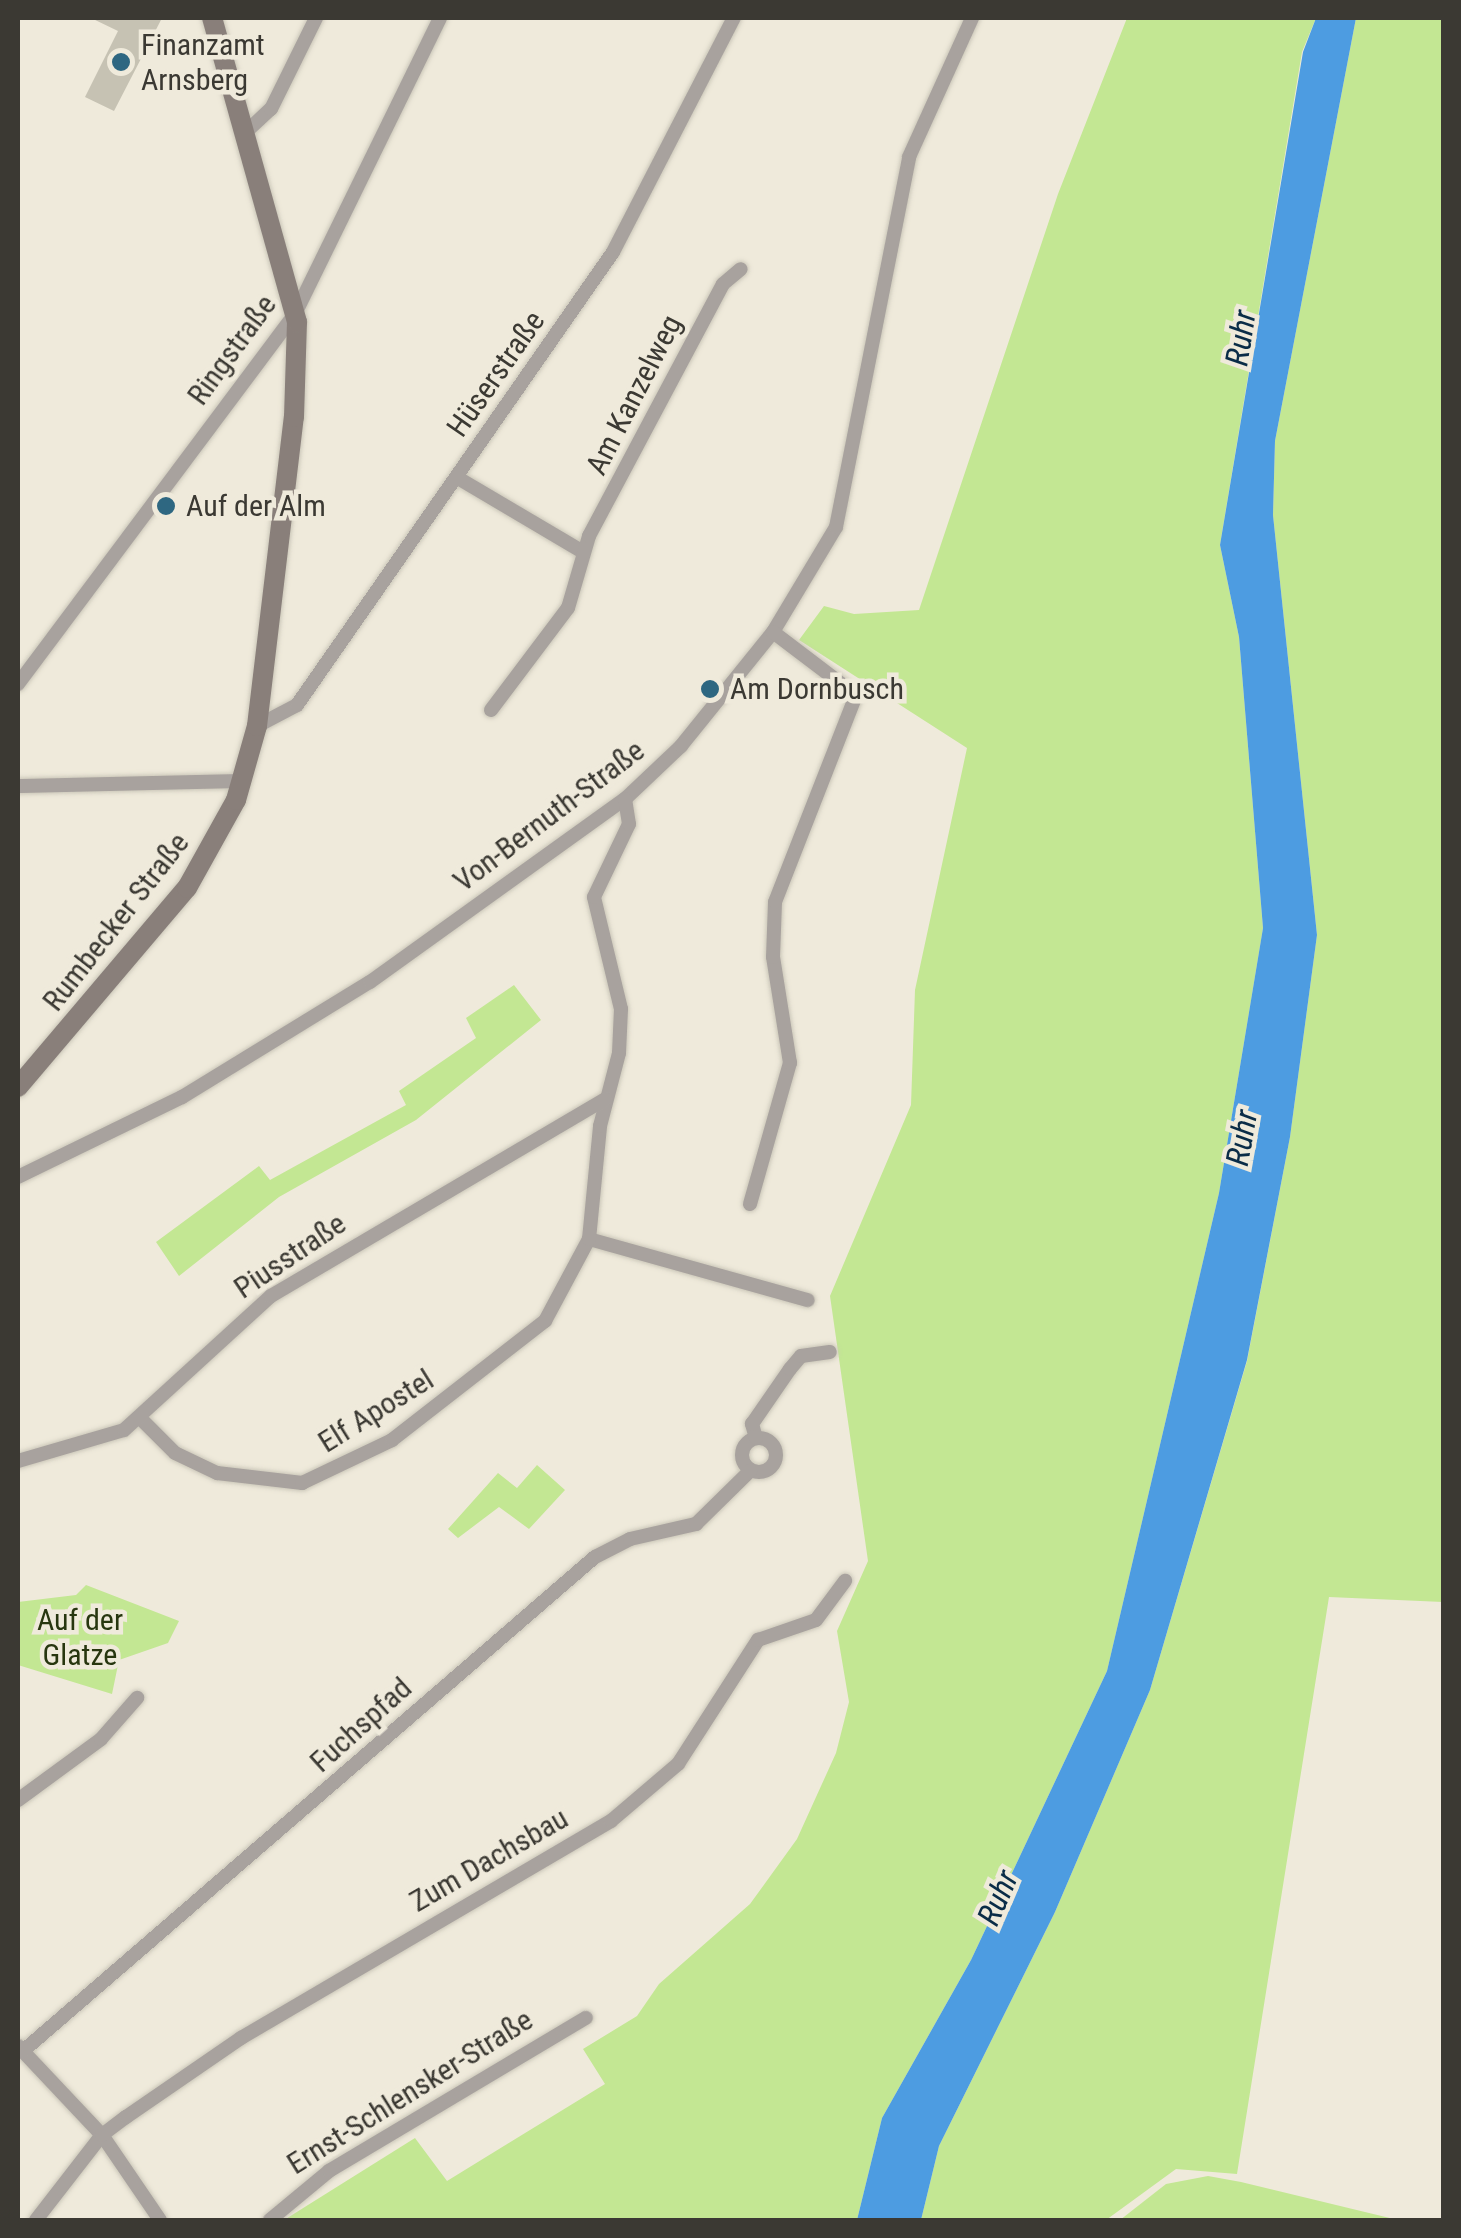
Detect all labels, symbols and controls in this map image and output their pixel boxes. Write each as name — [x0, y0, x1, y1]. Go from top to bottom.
place label: Finanzamt Arnsberg — [141, 27, 265, 98]
marker: Finanzamt Arnsberg — [110, 51, 132, 73]
street label: Ringstraße — [180, 288, 284, 412]
street label: Hüserstraße — [440, 304, 552, 444]
water label: Ruhr — [1218, 307, 1264, 369]
street label: Am Kanzelweg — [578, 309, 690, 481]
place label: Auf der Alm — [186, 488, 326, 524]
marker: Auf der Alm — [155, 495, 177, 517]
place label: Am Dornbusch — [730, 671, 904, 707]
marker: Am Dornbusch — [699, 678, 721, 700]
street label: Von-Bernuth-Straße — [446, 733, 652, 899]
street label: Rumbecker Straße — [35, 826, 197, 1018]
water label: Ruhr — [1218, 1107, 1266, 1169]
street label: Piusstraße — [227, 1206, 353, 1306]
street label: Elf Apostel — [312, 1362, 440, 1460]
park label: Auf der Glatze — [37, 1602, 123, 1672]
street label: Fuchspfad — [303, 1670, 419, 1780]
street label: Zum Dachsbau — [404, 1800, 574, 1920]
water label: Ruhr — [969, 1865, 1027, 1931]
street label: Ernst-Schlensker-Straße — [281, 2002, 539, 2182]

